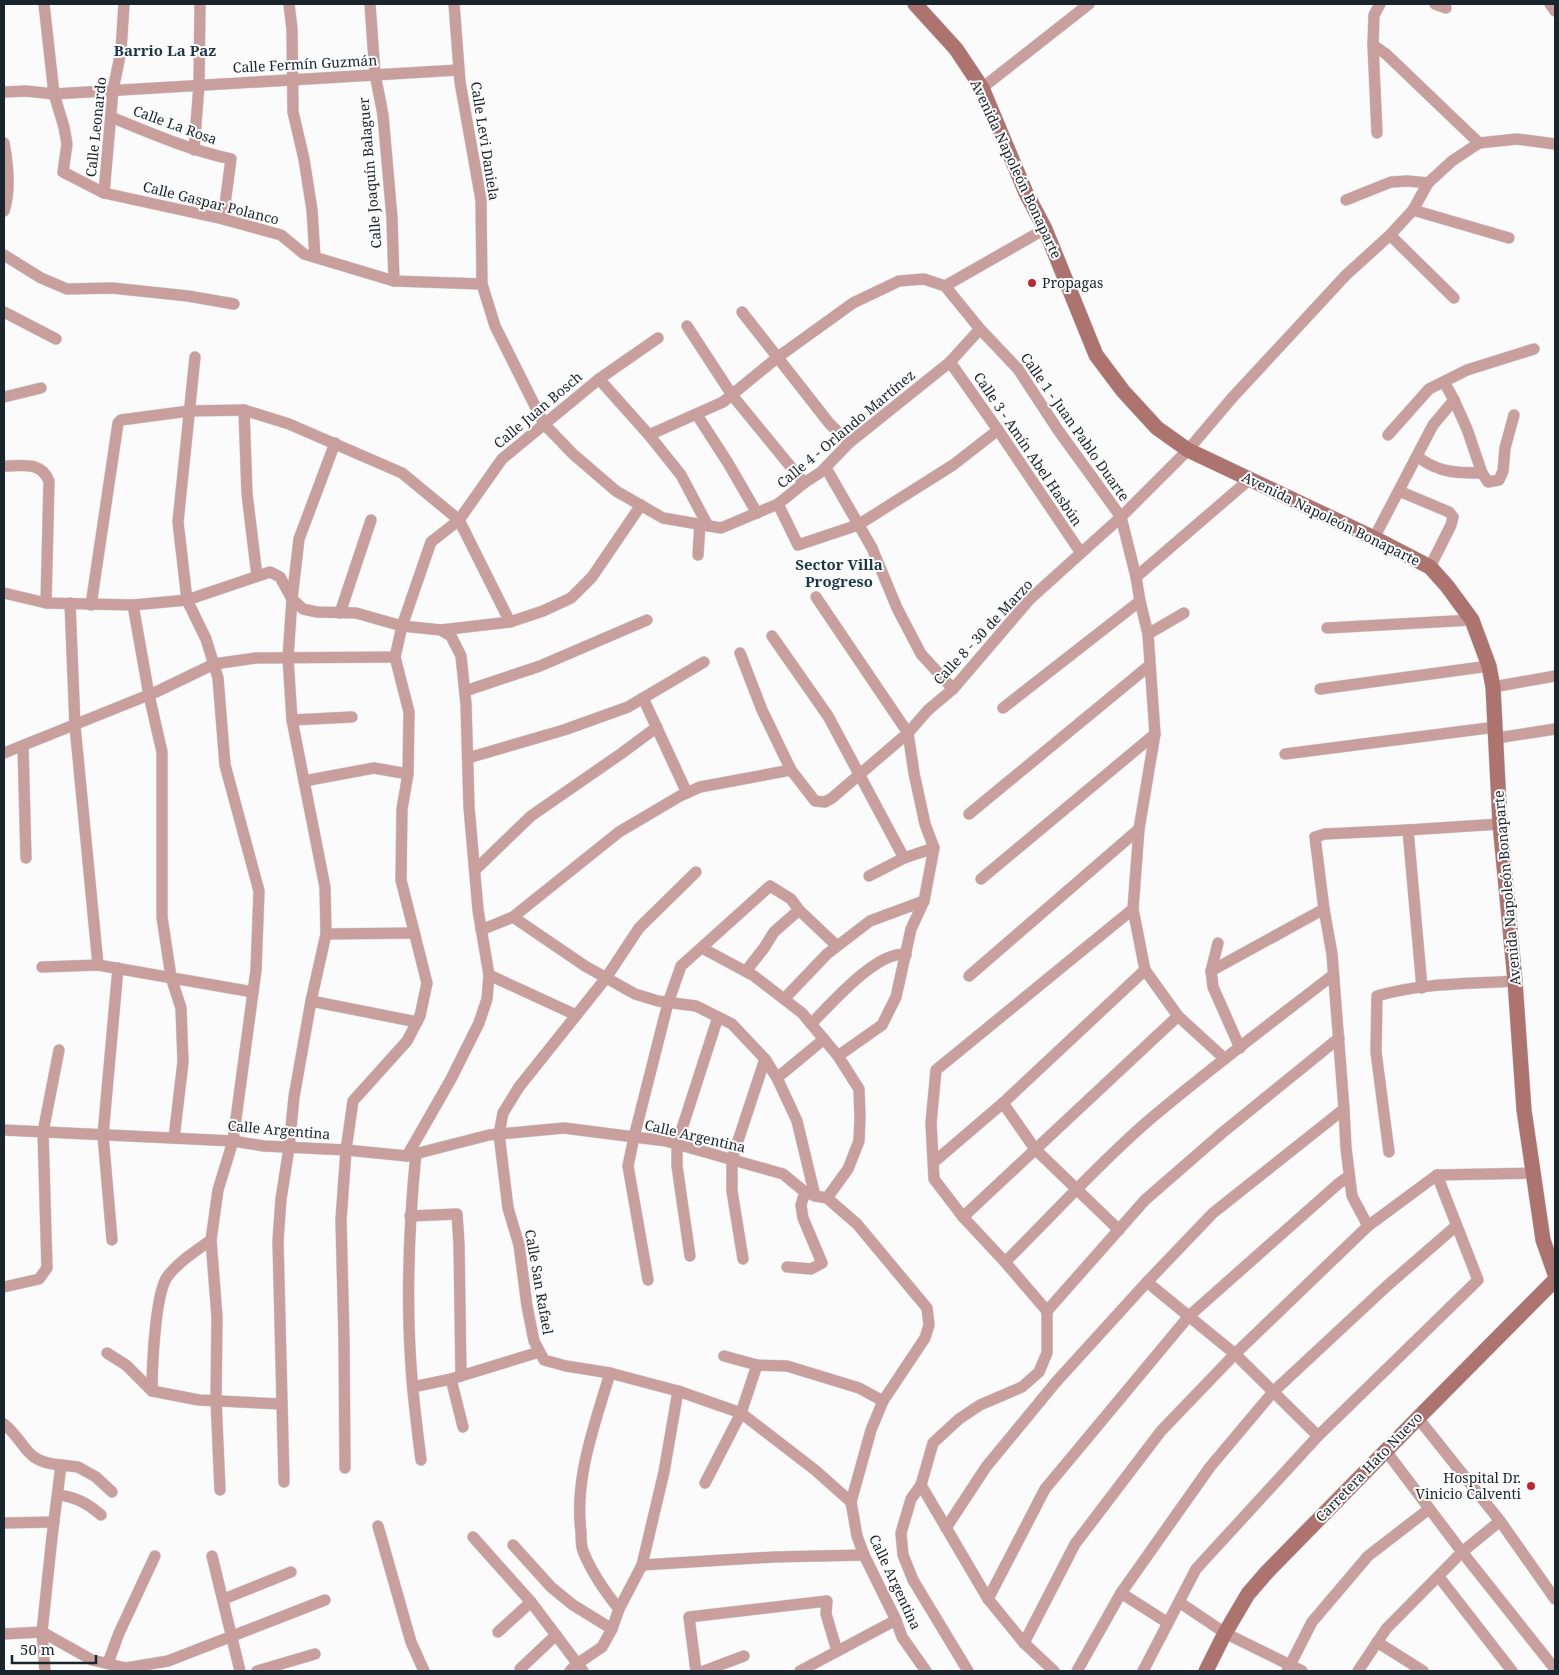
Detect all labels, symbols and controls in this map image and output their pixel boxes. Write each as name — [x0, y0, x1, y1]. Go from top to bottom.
district label: Barrio La Paz — [114, 40, 216, 60]
street label: Calle Fermín Guzmán — [232, 50, 378, 77]
street label: Calle Leonardo — [81, 76, 110, 178]
street label: Avenida Napoleón Bonaparte — [966, 76, 1066, 261]
street label: Calle Levi Daniela — [467, 80, 504, 202]
street label: Calle Joaquín Balaguer — [353, 96, 386, 249]
street label: Calle La Rosa — [131, 101, 220, 149]
street label: Calle Gaspar Polanco — [141, 176, 281, 229]
place label: Propagas — [1042, 273, 1103, 292]
marker: Propagas — [1026, 277, 1038, 289]
street label: Calle 1 - Juan Pablo Duarte — [1017, 349, 1134, 505]
street label: Calle 4 - Orlando Martínez — [773, 365, 919, 492]
street label: Calle Juan Bosch — [489, 367, 586, 452]
street label: Calle 3 - Amín Abel Hasbún — [970, 368, 1087, 529]
street label: Avenida Napoleón Bonaparte — [1239, 467, 1423, 570]
district label: Sector Villa Progreso — [795, 554, 883, 591]
street label: Calle 8 - 30 de Marzo — [929, 575, 1037, 688]
street label: Avenida Napoleón Bonaparte — [1489, 790, 1524, 986]
street label: Calle Argentina — [643, 1115, 748, 1156]
street label: Calle Argentina — [227, 1116, 331, 1143]
street label: Calle San Rafael — [521, 1228, 558, 1337]
street label: Carretera Hato Nuevo — [1311, 1407, 1426, 1526]
place label: Hospital Dr. Vinicio Calventi — [1416, 1468, 1522, 1503]
marker: Hospital Dr. Vinicio Calventi — [1525, 1480, 1537, 1492]
street label: Calle Argentina — [865, 1531, 926, 1633]
scale bar — [12, 1632, 96, 1664]
text: 50 m — [20, 1639, 55, 1659]

